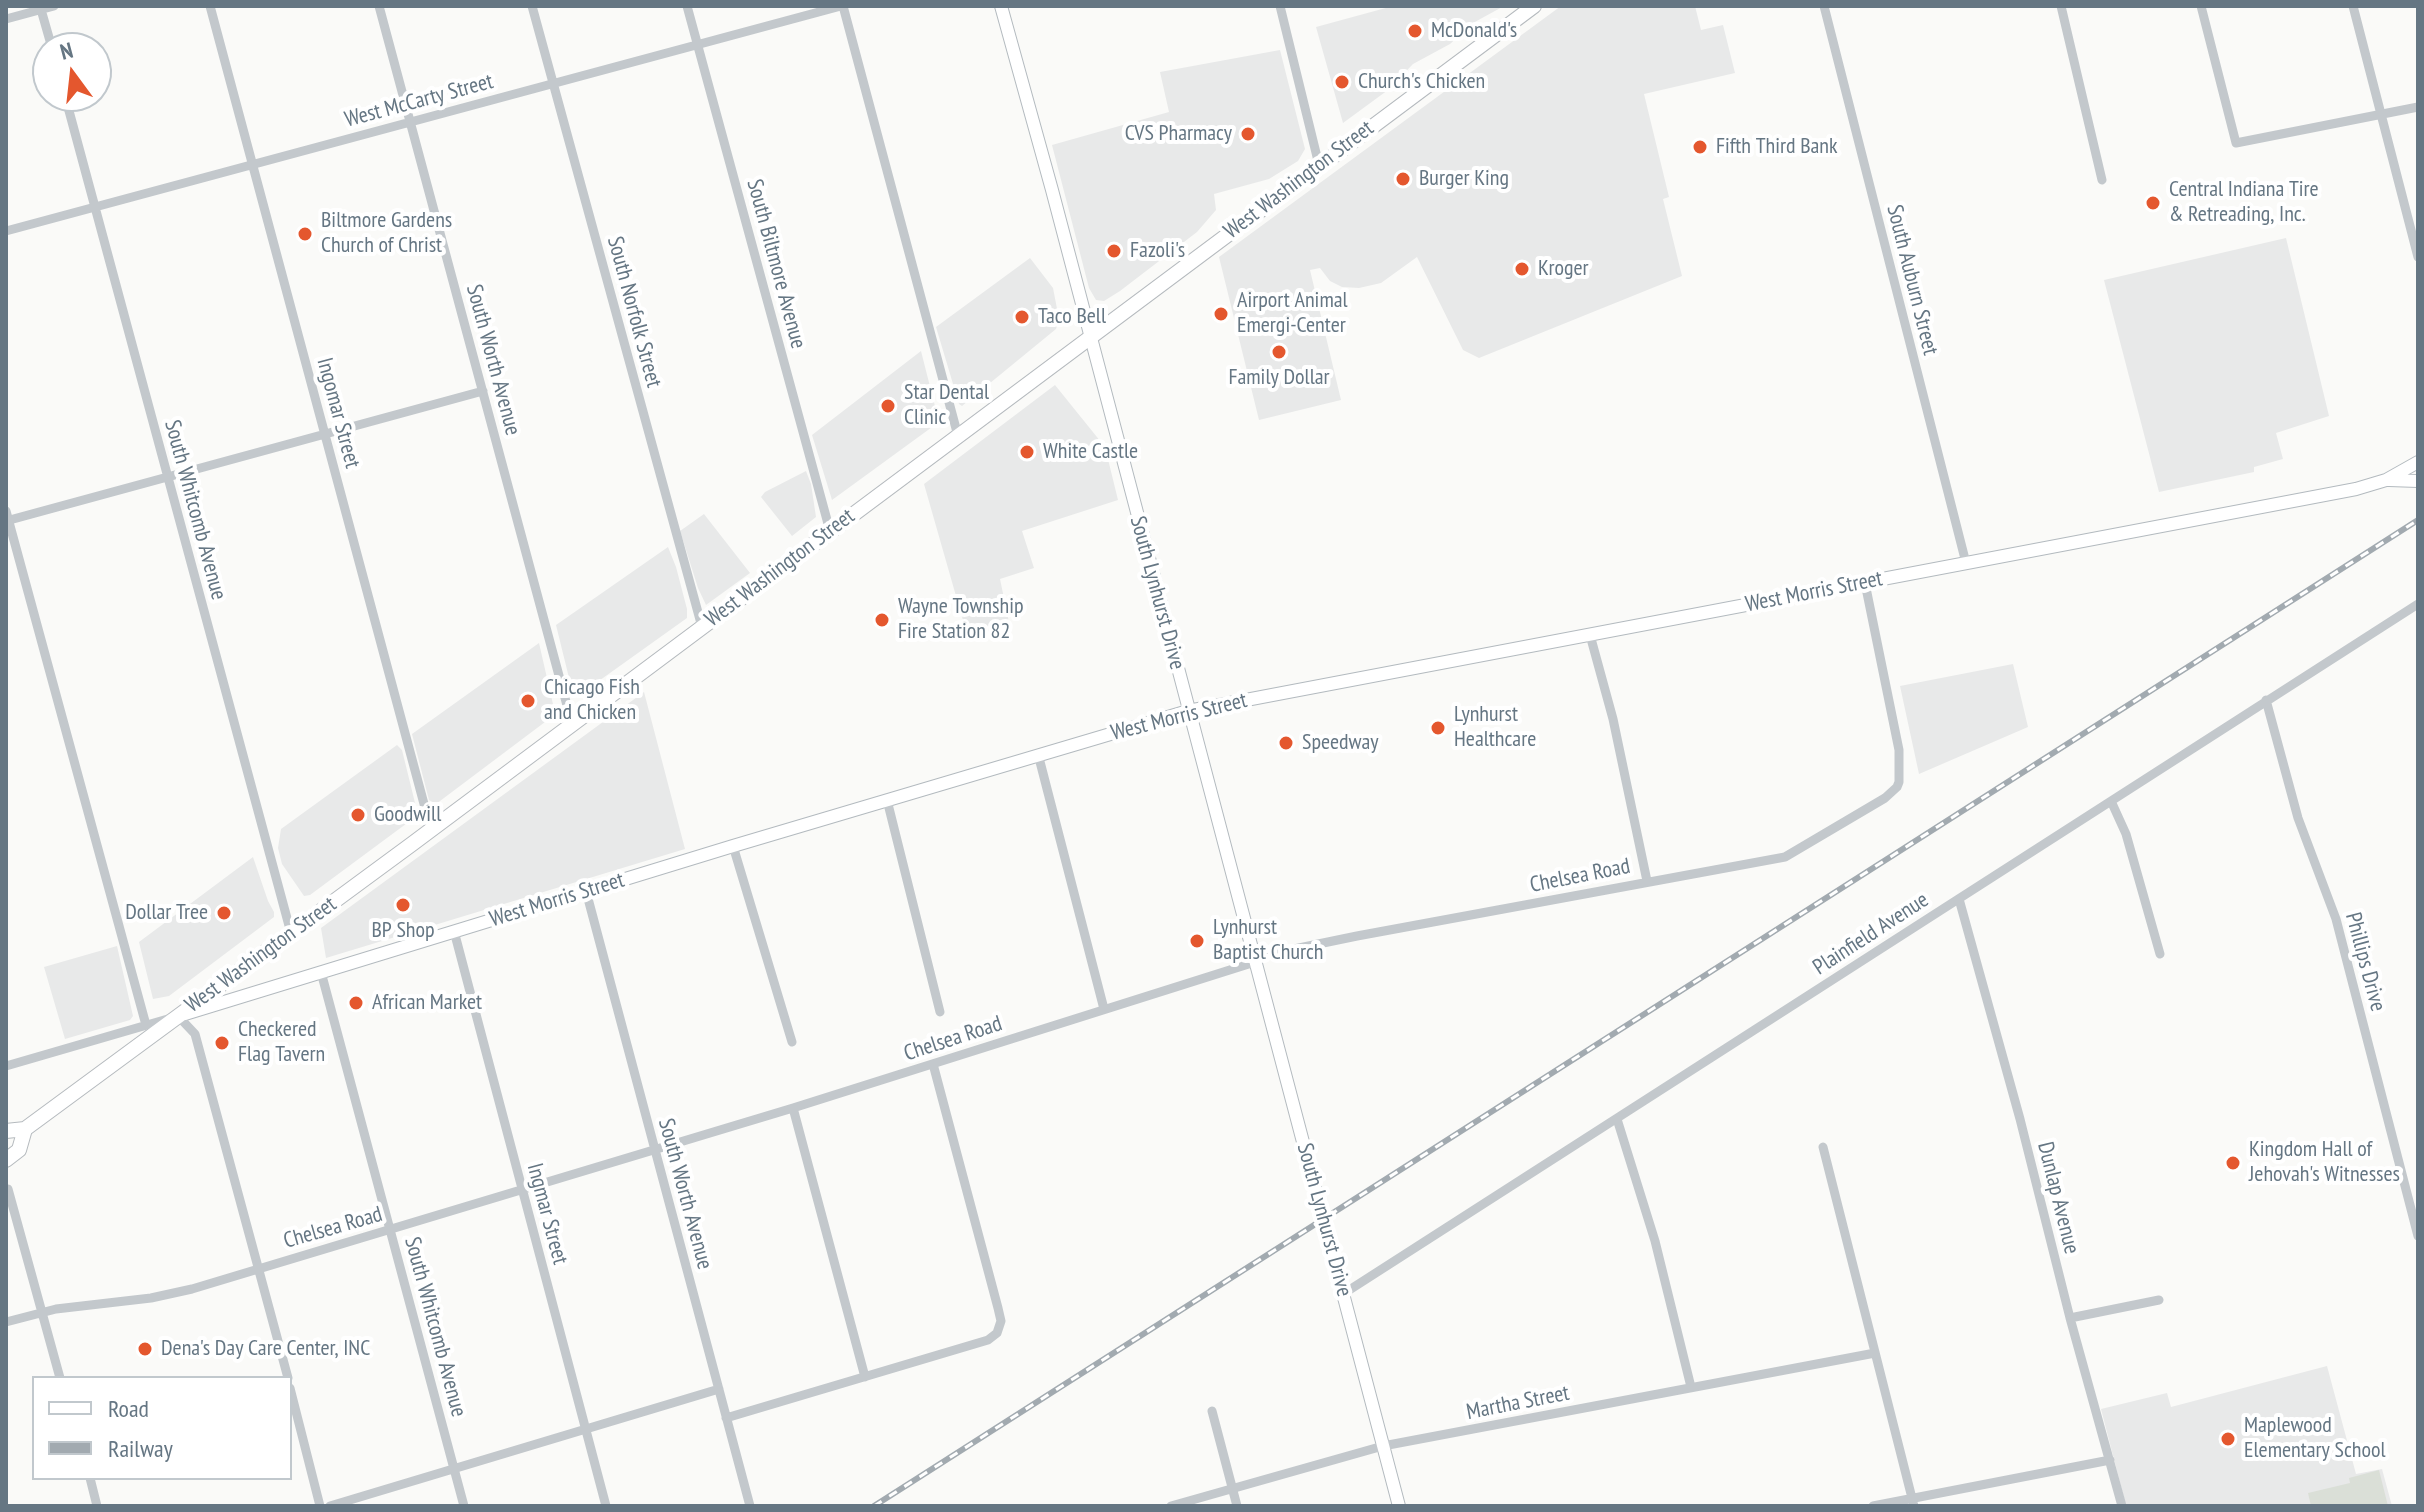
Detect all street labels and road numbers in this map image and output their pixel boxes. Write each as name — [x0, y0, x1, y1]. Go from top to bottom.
street label: West McCarty Street — [342, 69, 496, 133]
street label: West Washington Street — [1219, 115, 1379, 245]
street label: South Biltmore Avenue — [741, 176, 811, 352]
street label: South Auburn Street — [1881, 202, 1943, 358]
street label: South Norfolk Street — [601, 234, 667, 390]
street label: South Worth Avenue — [460, 282, 526, 438]
street label: Ingomar Street — [311, 355, 365, 471]
street label: South Whitcomb Avenue — [158, 417, 232, 603]
street label: West Washington Street — [700, 503, 860, 633]
street label: South Lynhurst Drive — [1124, 513, 1190, 673]
street label: West Morris Street — [1743, 566, 1885, 618]
street label: West Morris Street — [1108, 687, 1250, 747]
street label: Chelsea Road — [1528, 853, 1632, 899]
street label: West Morris Street — [487, 867, 627, 933]
street label: Plainfield Avenue — [1808, 887, 1934, 981]
street label: West Washington Street — [180, 891, 342, 1019]
street label: Phillips Drive — [2339, 910, 2391, 1014]
street label: Chelsea Road — [901, 1011, 1005, 1067]
street label: South Worth Avenue — [652, 1116, 718, 1272]
street label: Dunlap Avenue — [2031, 1139, 2085, 1257]
street label: South Lynhurst Drive — [1291, 1140, 1357, 1300]
street label: Ingmar Street — [521, 1161, 573, 1267]
street label: Chelsea Road — [281, 1201, 385, 1255]
street label: South Whitcomb Avenue — [398, 1234, 472, 1420]
street label: Martha Street — [1464, 1380, 1572, 1426]

